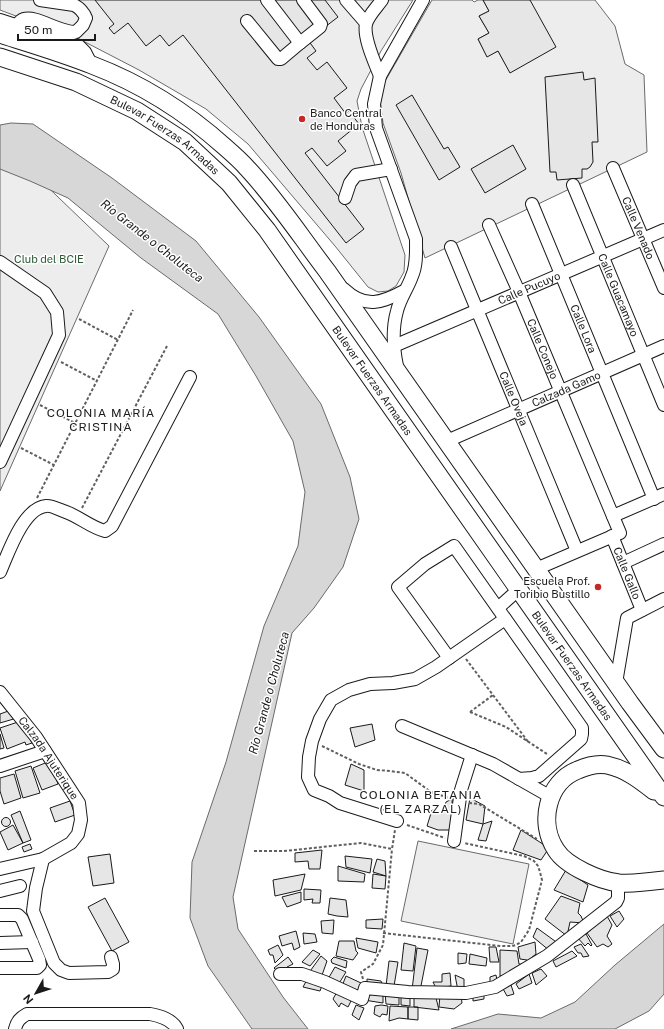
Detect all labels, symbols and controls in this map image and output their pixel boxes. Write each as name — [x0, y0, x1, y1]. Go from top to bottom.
scale bar — [18, 16, 95, 42]
text: 50 m — [24, 23, 52, 37]
street label: Bulevar Fuerzas Armadas — [108, 93, 222, 177]
place label: Banco Central de Honduras — [310, 107, 382, 132]
marker: Banco Central de Honduras — [297, 114, 307, 124]
street label: Calle Venado — [620, 195, 657, 261]
water label: Río Grande o Choluteca — [98, 197, 206, 285]
street label: Calle Guacamayo — [596, 252, 641, 338]
park label: Club del BCIE — [14, 253, 84, 265]
street label: Calle Pucuyo — [496, 269, 562, 307]
street label: Calle Lora — [568, 303, 599, 355]
street label: Calle Conejo — [525, 317, 561, 381]
street label: Bulevar Fuerzas Armadas — [330, 324, 415, 438]
street label: Calzada Gamo — [530, 369, 602, 409]
street label: Calle Oveja — [497, 370, 530, 427]
district label: COLONIA MARÍA CRISTINA — [47, 406, 155, 434]
street label: Calle Gallo — [611, 545, 643, 601]
place label: Escuela Prof. Toribio Bustillo — [514, 575, 590, 600]
marker: Escuela Prof. Toribio Bustillo — [593, 582, 603, 592]
street label: Bulevar Fuerzas Armadas — [530, 609, 615, 723]
water label: Río Grande o Choluteca — [246, 630, 292, 756]
street label: Calzada Ajuterique — [16, 714, 81, 802]
district label: COLONIA BETANIA (EL ZARZAL) — [360, 788, 482, 816]
north arrow — [16, 973, 56, 1013]
text: N — [21, 992, 36, 1006]

